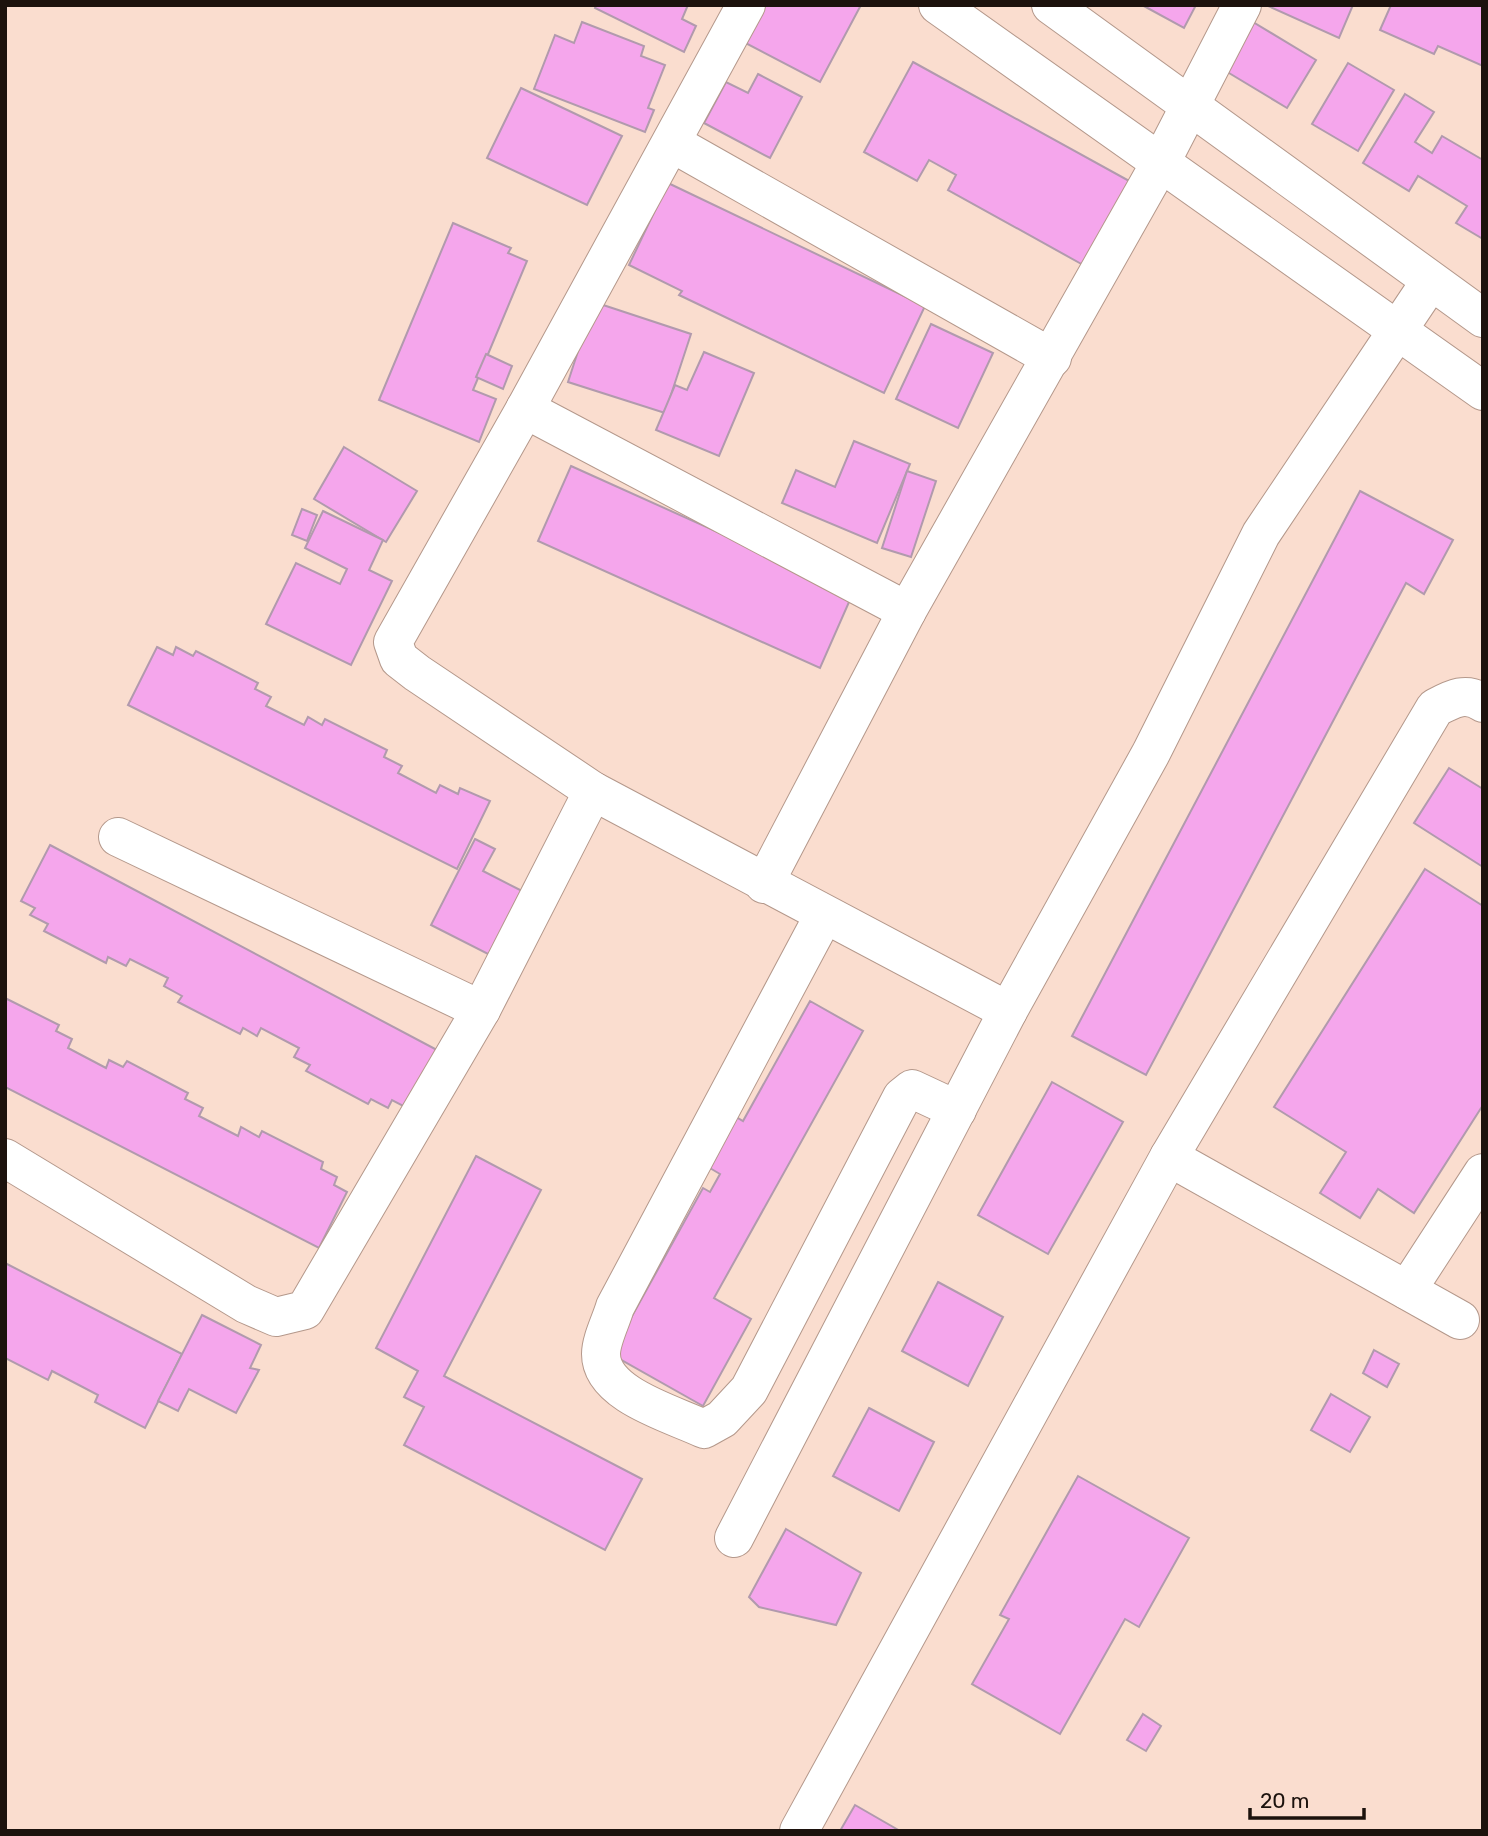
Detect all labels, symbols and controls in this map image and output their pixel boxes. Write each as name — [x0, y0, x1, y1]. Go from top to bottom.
scale bar — [1250, 1776, 1364, 1820]
text: 20 m — [1260, 1788, 1309, 1813]

